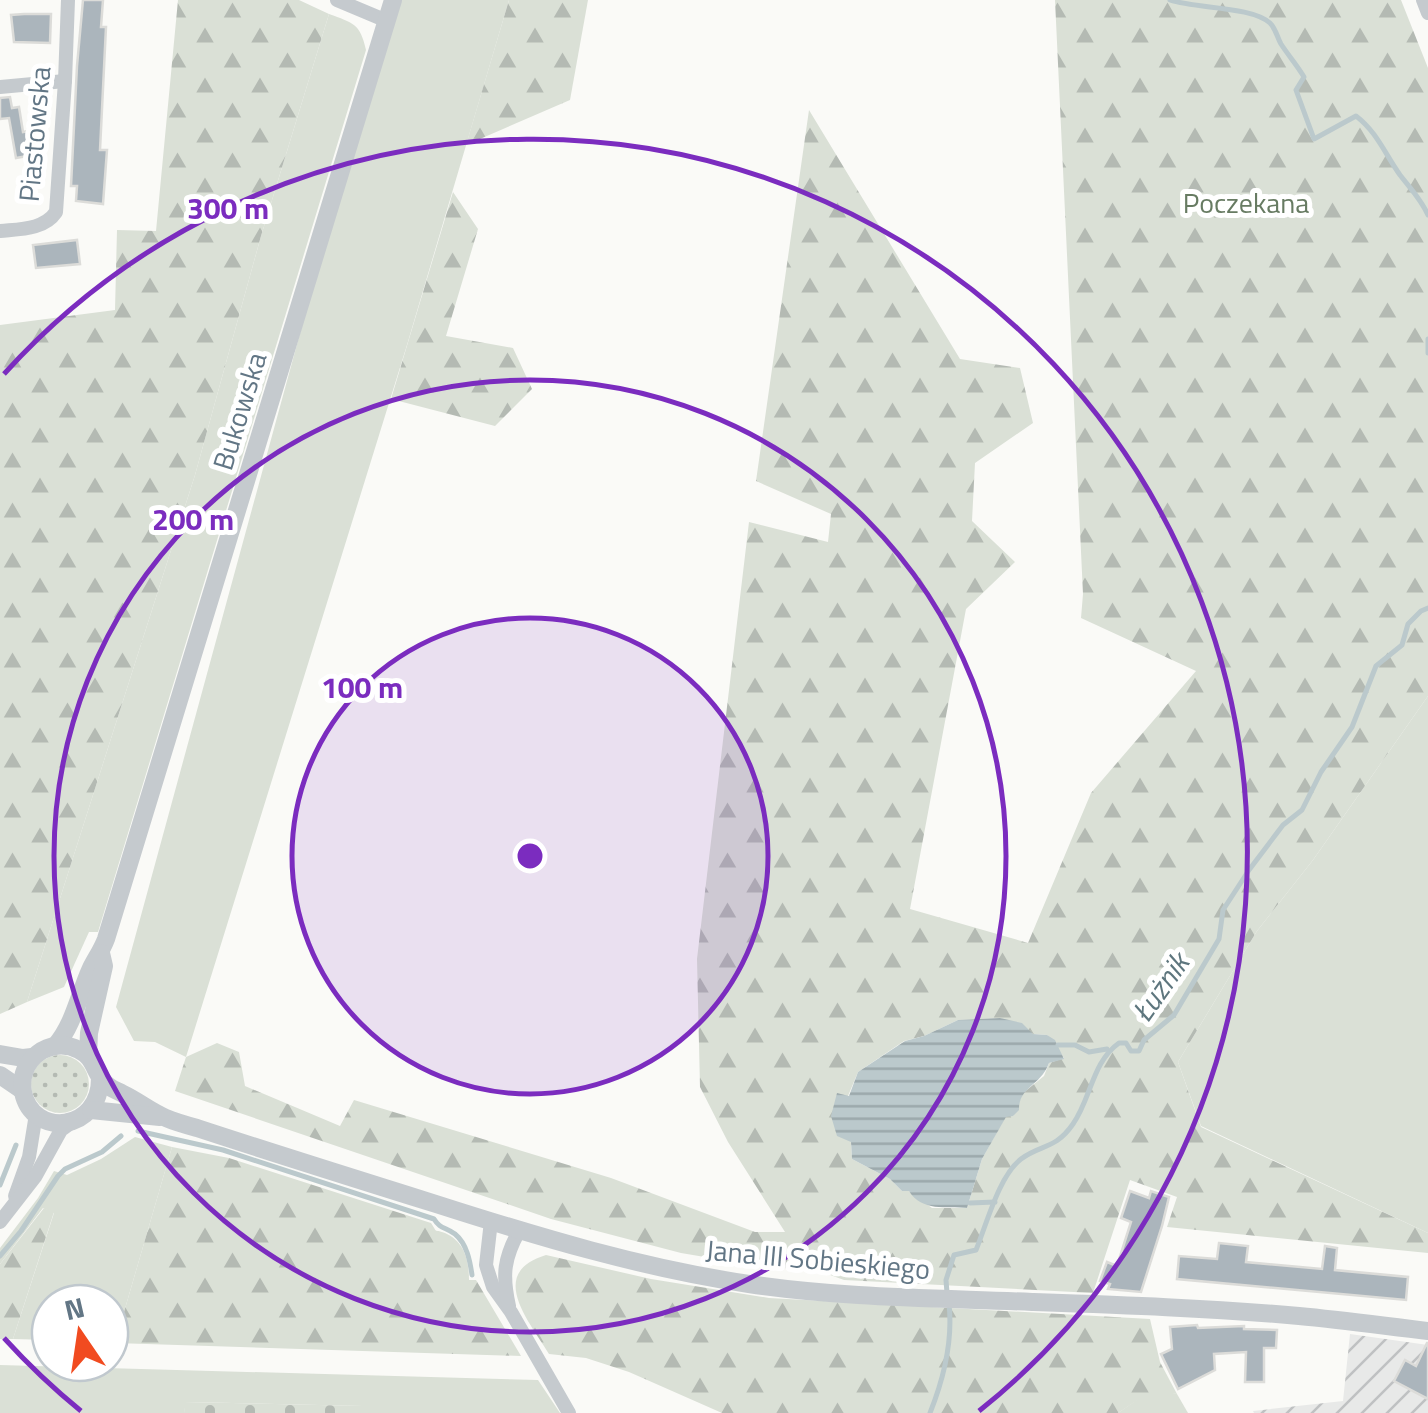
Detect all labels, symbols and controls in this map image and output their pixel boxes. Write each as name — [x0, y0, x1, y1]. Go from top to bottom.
street label: Piastowska — [7, 64, 61, 204]
park label: Poczekana — [1183, 181, 1309, 224]
text: 300 m — [187, 185, 269, 231]
street label: Bukowska — [201, 347, 277, 475]
text: 200 m — [152, 496, 234, 542]
text: 100 m — [321, 664, 403, 710]
centre of rings — [512, 838, 548, 874]
water label: Łużnik — [1120, 940, 1202, 1031]
street label: Jana III Sobieskiego — [704, 1228, 932, 1290]
north arrow — [30, 1283, 130, 1383]
text: N — [60, 1285, 89, 1331]

